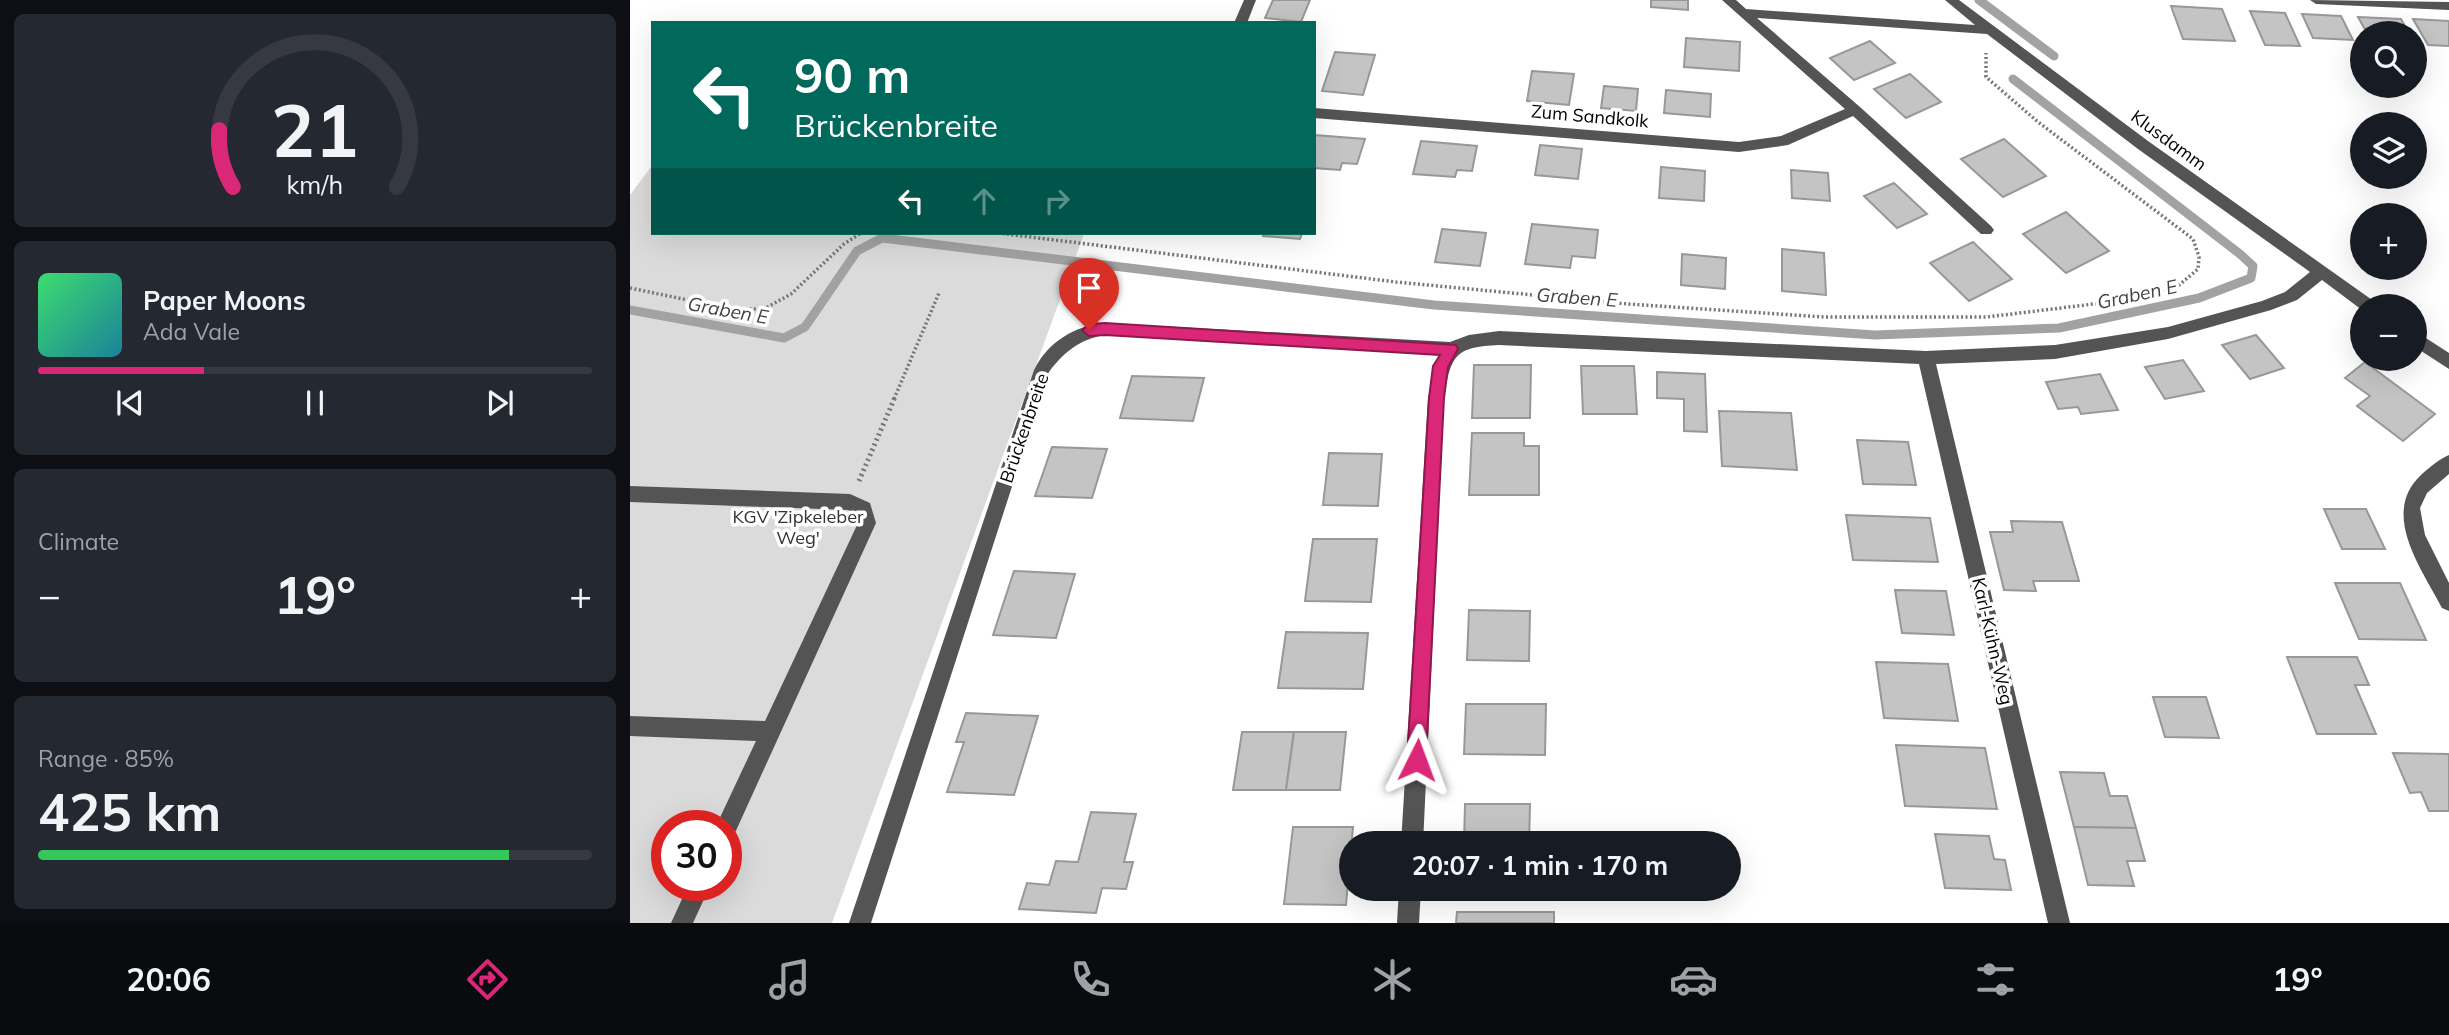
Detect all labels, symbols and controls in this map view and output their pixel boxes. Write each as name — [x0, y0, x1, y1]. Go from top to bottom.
map controls — [2350, 21, 2427, 371]
button: search — [2350, 21, 2427, 98]
text: 90 m — [794, 44, 910, 105]
icon: left — [679, 49, 770, 140]
text: 21 — [271, 84, 359, 175]
street label: Zum Sandkolk — [1530, 99, 1650, 133]
text: Brückenbreite — [794, 105, 998, 145]
street label: Klusdamm — [2127, 105, 2211, 175]
button: layers — [2350, 112, 2427, 189]
text: km/h — [287, 168, 343, 199]
icon: left — [892, 182, 930, 220]
icon: ahead — [965, 182, 1003, 220]
icon: right — [1038, 182, 1076, 220]
button: + — [2350, 203, 2427, 280]
pin — [1059, 258, 1119, 330]
icon: arrive — [1070, 269, 1108, 307]
water label: Graben E — [2095, 274, 2180, 314]
water label: Graben E — [1536, 282, 1619, 312]
text: Paper Moons — [143, 284, 306, 317]
water label: Graben E — [686, 291, 771, 329]
button: − — [2350, 294, 2427, 371]
text: Ada Vale — [143, 317, 240, 346]
street label: Brückenbreite — [994, 370, 1054, 486]
icon: previous — [111, 384, 149, 422]
icon: pause — [296, 384, 334, 422]
icon: next — [481, 384, 519, 422]
park label: KGV 'Zipkeleber Weg' — [733, 505, 864, 549]
text: Climate — [38, 527, 119, 556]
text: 19° — [274, 562, 356, 627]
text: − — [38, 571, 61, 619]
text: + — [569, 571, 592, 619]
street label: Karl-Kühn-Weg — [1967, 575, 2019, 707]
position arrow — [1380, 723, 1454, 797]
text: Range · 85% — [38, 744, 174, 773]
text: 425 km — [38, 779, 221, 844]
speed limit sign: 30 — [651, 810, 742, 901]
text: 20:07 · 1 min · 170 m — [1412, 849, 1668, 882]
icon: directions — [463, 955, 512, 1004]
icon: music — [765, 955, 814, 1004]
icon: phone — [1066, 955, 1115, 1004]
icon: climate — [1368, 955, 1417, 1004]
icon: car — [1669, 955, 1718, 1004]
icon: filters — [1971, 955, 2020, 1004]
text: 20:06 — [126, 959, 211, 999]
text: 19° — [2272, 959, 2323, 999]

